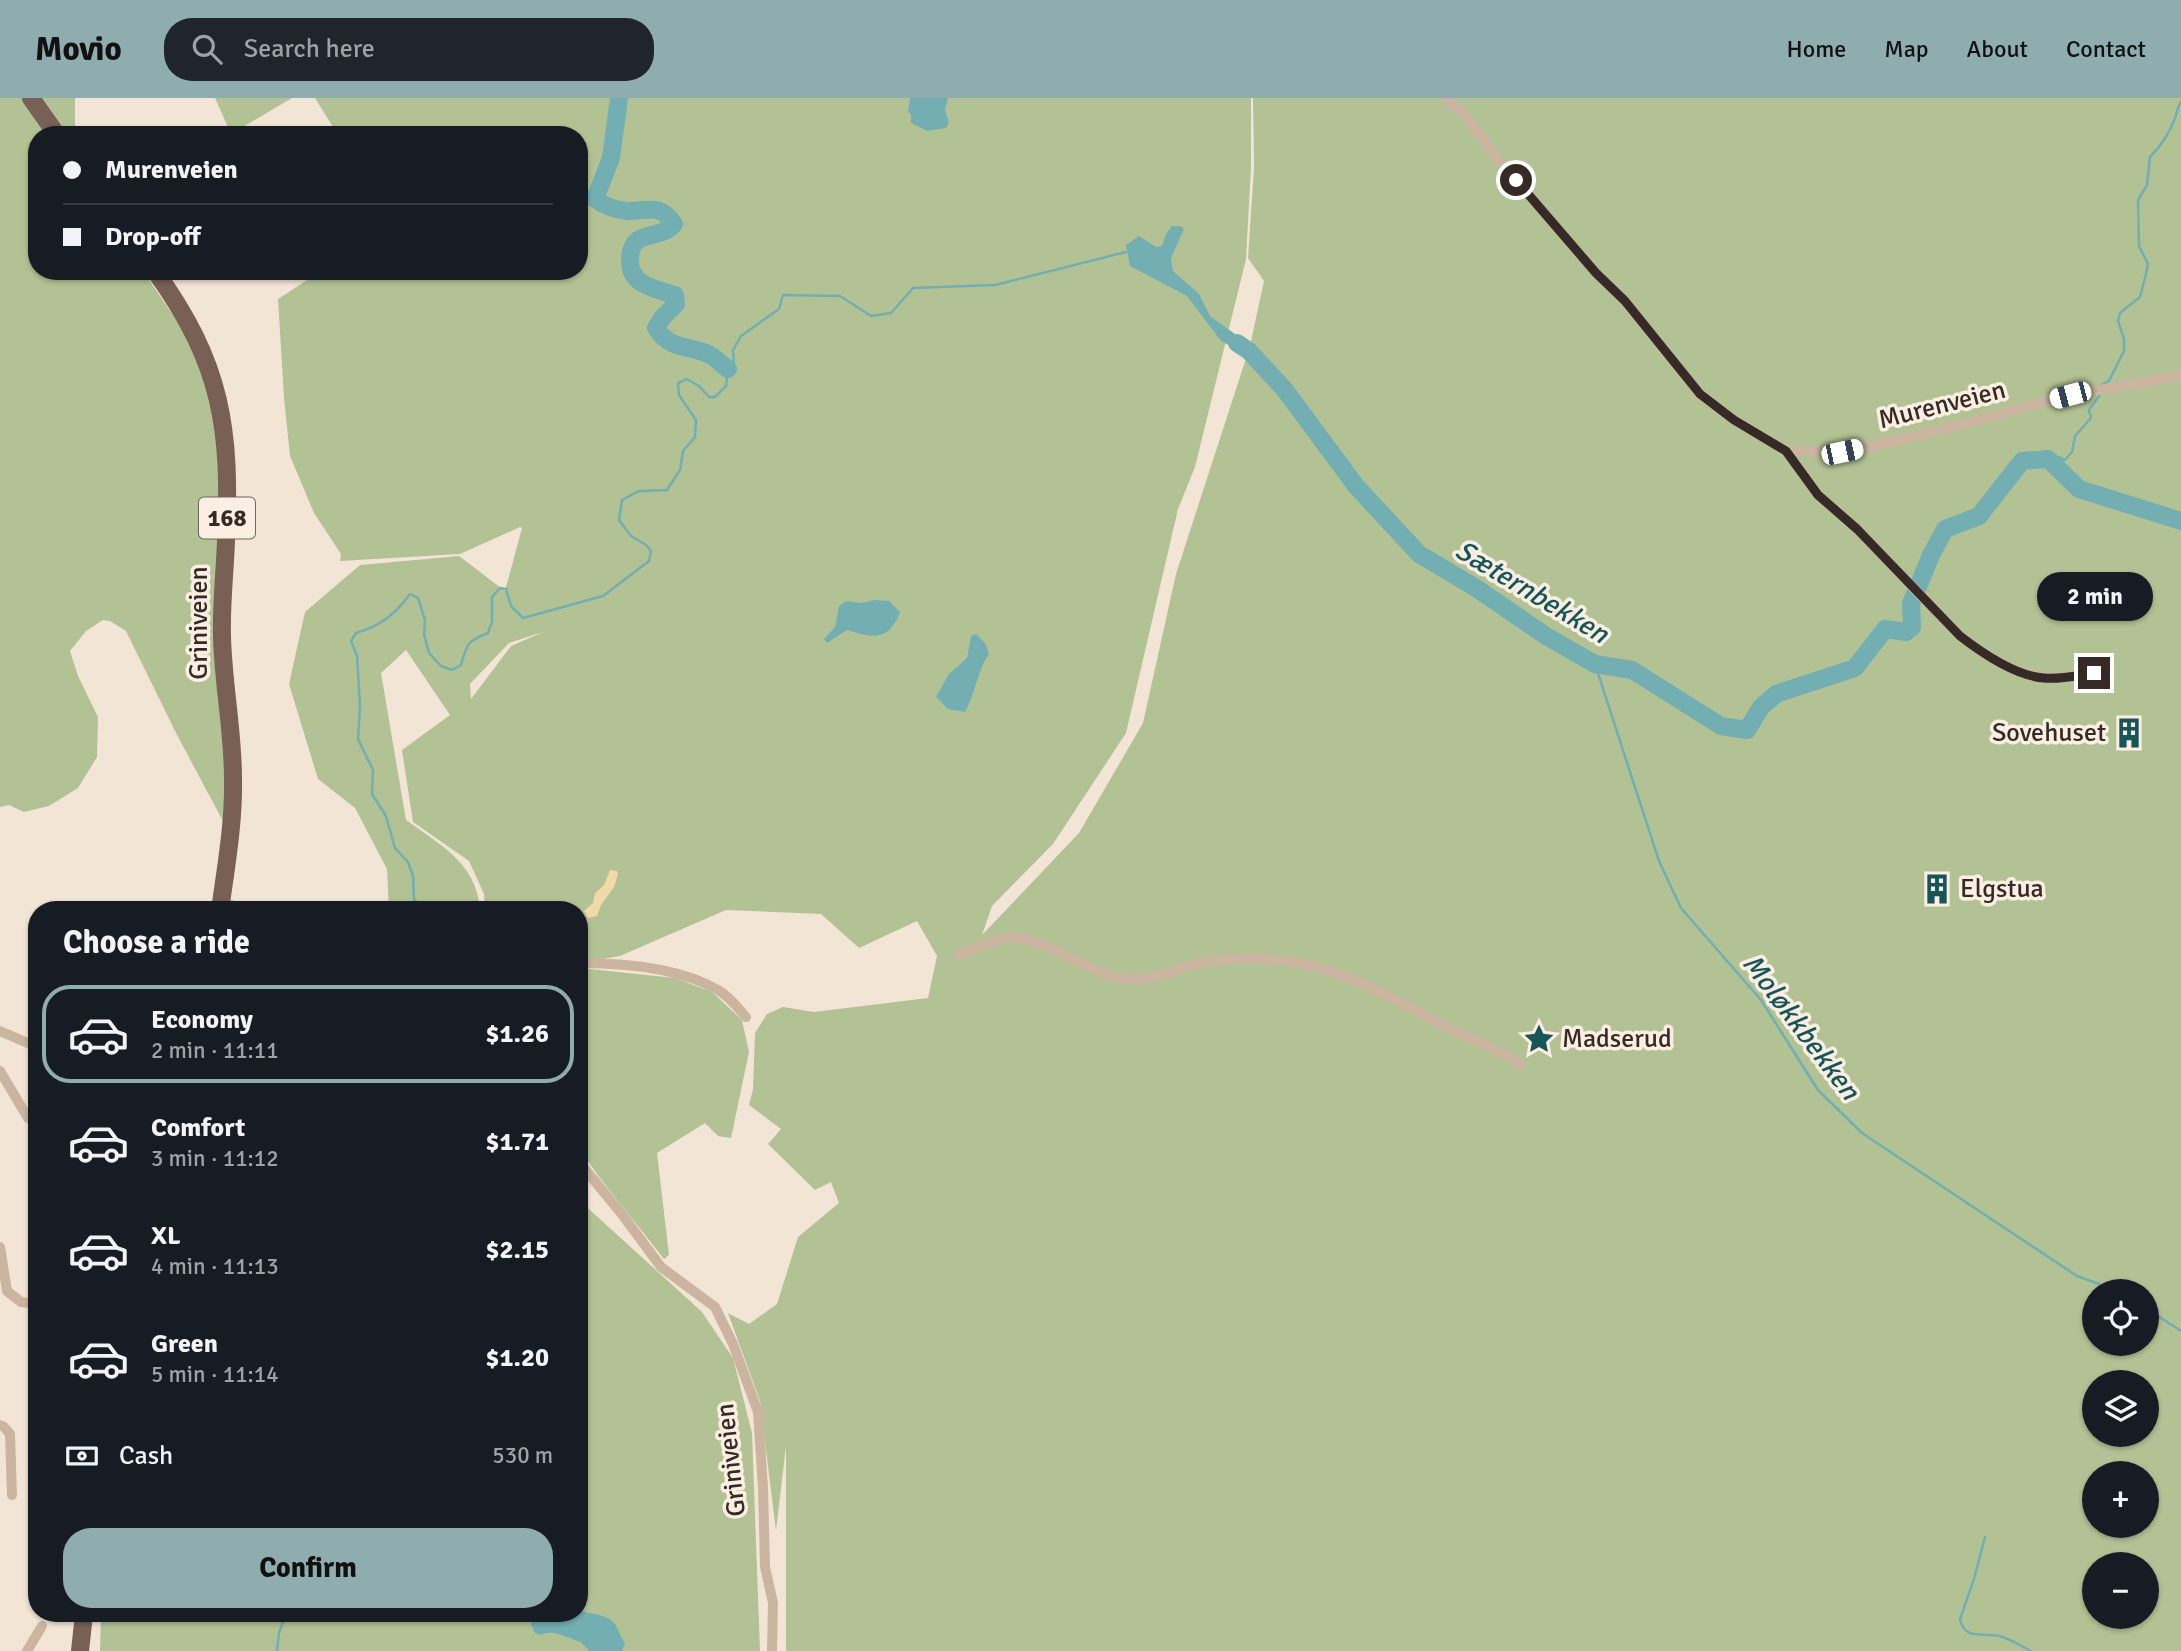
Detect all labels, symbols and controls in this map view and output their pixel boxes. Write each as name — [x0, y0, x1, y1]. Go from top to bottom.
search box — [164, 18, 654, 81]
text: Movio — [35, 29, 122, 70]
icon: search — [188, 30, 226, 68]
text: Search here — [244, 33, 375, 65]
text: Home — [1786, 34, 1846, 64]
text: Map — [1884, 34, 1929, 64]
text: About — [1967, 34, 2028, 64]
text: Contact — [2066, 34, 2146, 64]
text: Murenveien — [105, 154, 238, 186]
route start — [1500, 164, 1532, 196]
text: Drop-off — [105, 221, 201, 253]
street label: Murenveien — [1875, 374, 2009, 436]
car — [2047, 379, 2094, 411]
car — [1820, 437, 1865, 467]
road number: 168 — [199, 498, 255, 538]
water label: Sæternbekken — [1449, 533, 1615, 651]
street label: Griniveien — [183, 566, 215, 680]
callout: 2 min — [2036, 572, 2152, 620]
text: 2 min — [2067, 582, 2123, 611]
route end — [2078, 657, 2110, 689]
building icon: Sovehuset — [2112, 716, 2146, 750]
place label: Sovehuset — [1992, 717, 2106, 749]
building icon: Elgstua — [1920, 872, 1954, 906]
place label: Elgstua — [1960, 873, 2044, 905]
text: Choose a ride — [63, 923, 250, 962]
water label: Moløkkbekken — [1735, 947, 1867, 1107]
icon: car — [67, 1003, 130, 1066]
text: Economy — [151, 1004, 253, 1036]
text: $1.26 — [485, 1018, 549, 1050]
place icon: Madserud — [1522, 1022, 1556, 1056]
place label: Madserud — [1562, 1023, 1672, 1055]
text: 2 min · 11:11 — [151, 1036, 279, 1065]
icon: car — [67, 1111, 130, 1174]
text: Comfort — [151, 1112, 245, 1144]
text: $1.71 — [485, 1126, 549, 1158]
text: 3 min · 11:12 — [151, 1144, 279, 1173]
icon: car — [67, 1219, 130, 1282]
text: XL — [151, 1220, 181, 1252]
text: $2.15 — [485, 1234, 549, 1266]
text: 4 min · 11:13 — [151, 1252, 279, 1281]
map controls — [2082, 1279, 2159, 1629]
button: locate — [2082, 1279, 2159, 1356]
icon: car — [67, 1327, 130, 1390]
text: Green — [151, 1328, 218, 1360]
text: $1.20 — [485, 1342, 549, 1374]
text: 5 min · 11:14 — [151, 1360, 279, 1389]
button: layers — [2082, 1370, 2159, 1447]
street label: Griniveien — [709, 1402, 753, 1518]
icon: cash — [63, 1437, 101, 1475]
text: Cash — [119, 1440, 173, 1472]
text: 530 m — [492, 1441, 553, 1470]
button: + — [2082, 1461, 2159, 1538]
button: Confirm — [63, 1528, 553, 1608]
button: − — [2082, 1552, 2159, 1629]

